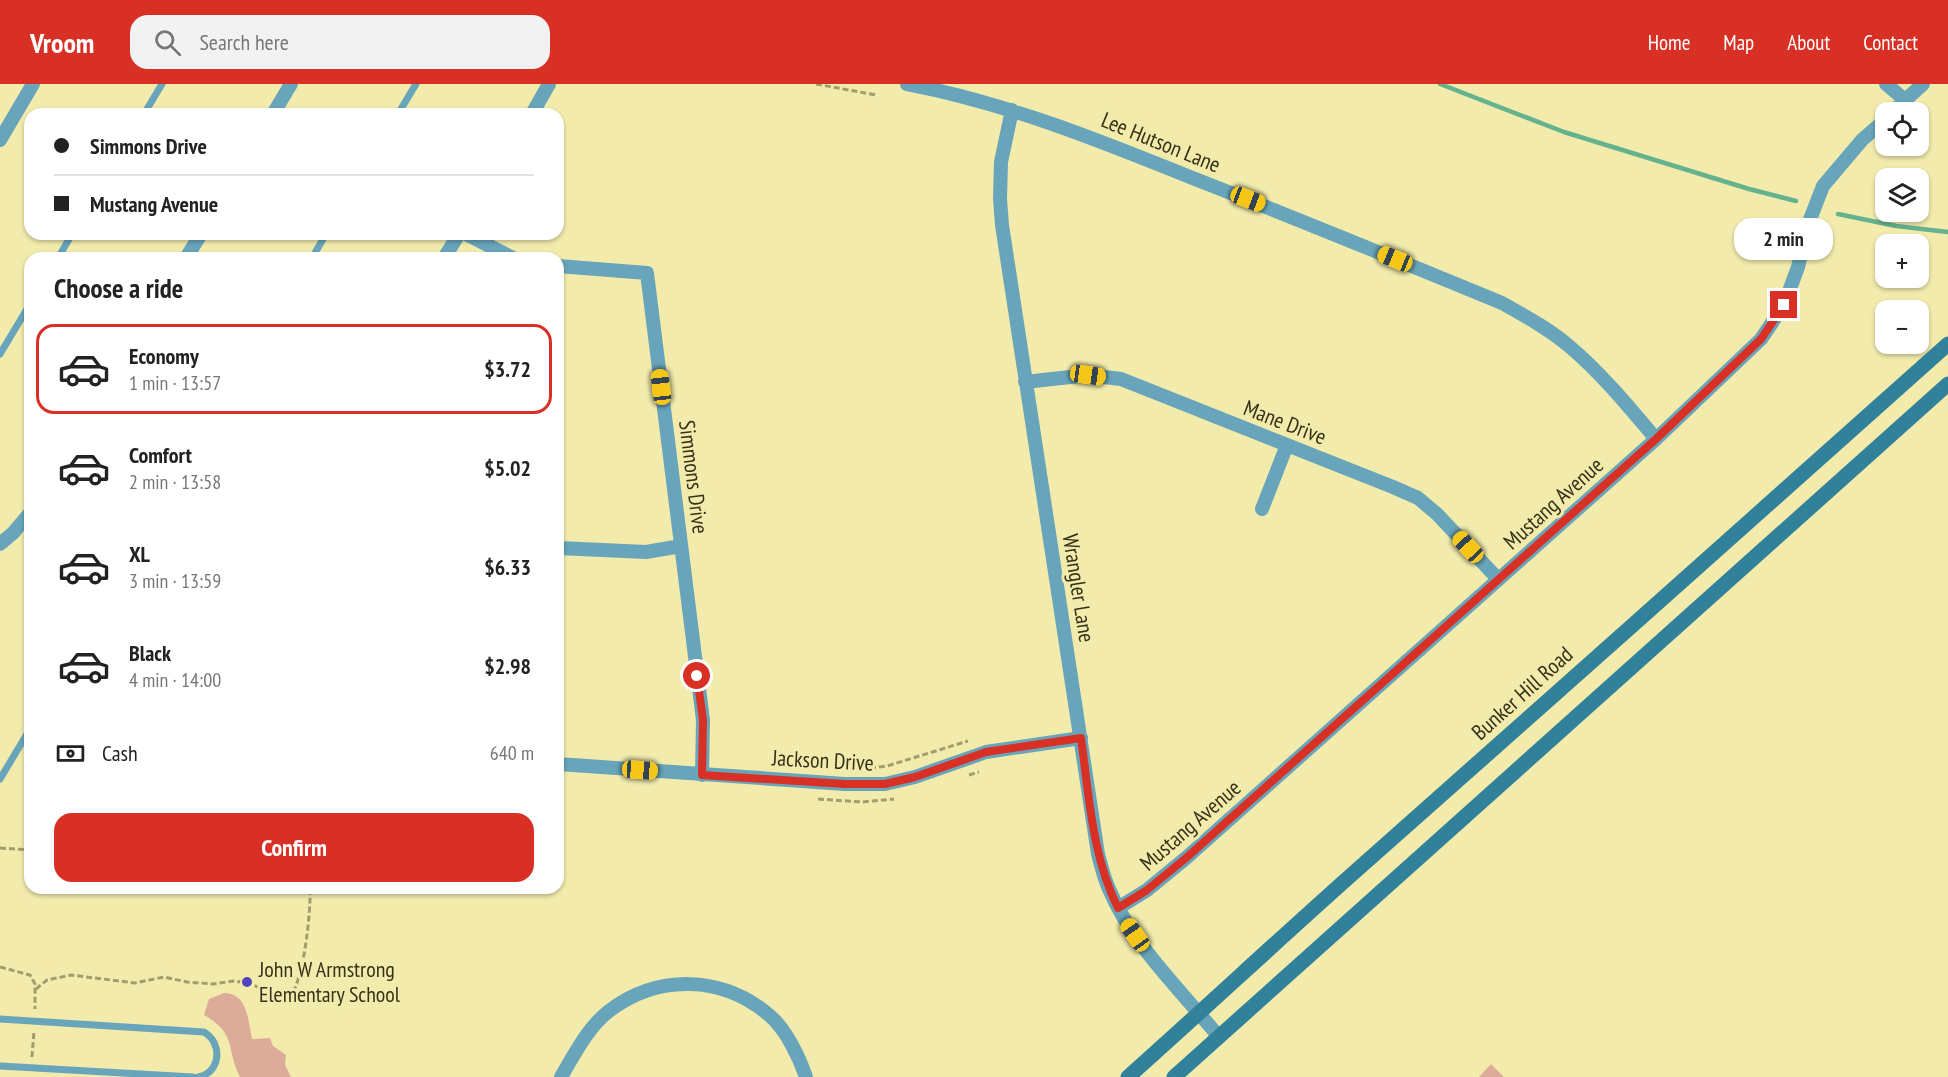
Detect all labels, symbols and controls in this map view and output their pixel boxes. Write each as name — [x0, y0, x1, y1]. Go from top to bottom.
search box — [130, 15, 550, 69]
text: Vroom — [30, 24, 94, 61]
icon: search — [151, 26, 184, 59]
text: Search here — [199, 28, 289, 56]
text: Home — [1648, 29, 1690, 56]
text: Map — [1723, 29, 1754, 56]
text: About — [1787, 29, 1830, 56]
text: Contact — [1863, 29, 1918, 56]
map controls — [1875, 102, 1929, 354]
button: locate — [1875, 102, 1929, 156]
street label: Lee Hutson Lane — [1097, 105, 1225, 179]
text: Simmons Drive — [90, 132, 207, 160]
button: layers — [1875, 168, 1929, 222]
car — [1228, 184, 1268, 214]
text: Mustang Avenue — [90, 190, 218, 218]
callout: 2 min — [1734, 218, 1834, 260]
text: 2 min — [1763, 226, 1804, 252]
button: + — [1875, 234, 1929, 288]
car — [1375, 244, 1415, 274]
text: Choose a ride — [54, 271, 183, 305]
route end — [1770, 291, 1797, 318]
button: − — [1875, 300, 1929, 354]
icon: car — [57, 342, 111, 396]
text: Economy — [129, 342, 199, 370]
text: $3.72 — [484, 355, 531, 383]
car — [1069, 364, 1107, 386]
car — [650, 368, 672, 406]
text: 1 min · 13:57 — [129, 370, 221, 396]
street label: Mane Drive — [1240, 393, 1330, 451]
street label: Simmons Drive — [673, 419, 715, 535]
icon: car — [57, 441, 111, 495]
text: Comfort — [129, 441, 192, 469]
street label: Mustang Avenue — [1497, 451, 1609, 555]
text: $5.02 — [484, 454, 531, 482]
text: 2 min · 13:58 — [129, 469, 221, 495]
car — [1449, 528, 1487, 566]
street label: Wrangler Lane — [1057, 532, 1101, 644]
icon: car — [57, 540, 111, 594]
text: XL — [129, 540, 150, 568]
text: $6.33 — [484, 553, 531, 581]
text: 3 min · 13:59 — [129, 568, 221, 594]
icon: car — [57, 639, 111, 693]
text: Black — [129, 639, 171, 667]
street label: Bunker Hill Road — [1466, 640, 1578, 746]
text: $2.98 — [484, 652, 531, 680]
route start — [683, 662, 710, 689]
text: 4 min · 14:00 — [129, 667, 221, 693]
icon: cash — [54, 737, 87, 770]
text: Cash — [102, 739, 138, 767]
text: 640 m — [490, 740, 534, 766]
street label: Jackson Drive — [770, 743, 875, 777]
car — [621, 760, 659, 780]
street label: Mustang Avenue — [1134, 774, 1246, 876]
button: Confirm — [54, 813, 534, 882]
car — [1117, 915, 1153, 955]
place label: John W Armstrong Elementary School — [258, 955, 401, 1008]
marker: John W Armstrong Elementary School — [240, 975, 254, 989]

